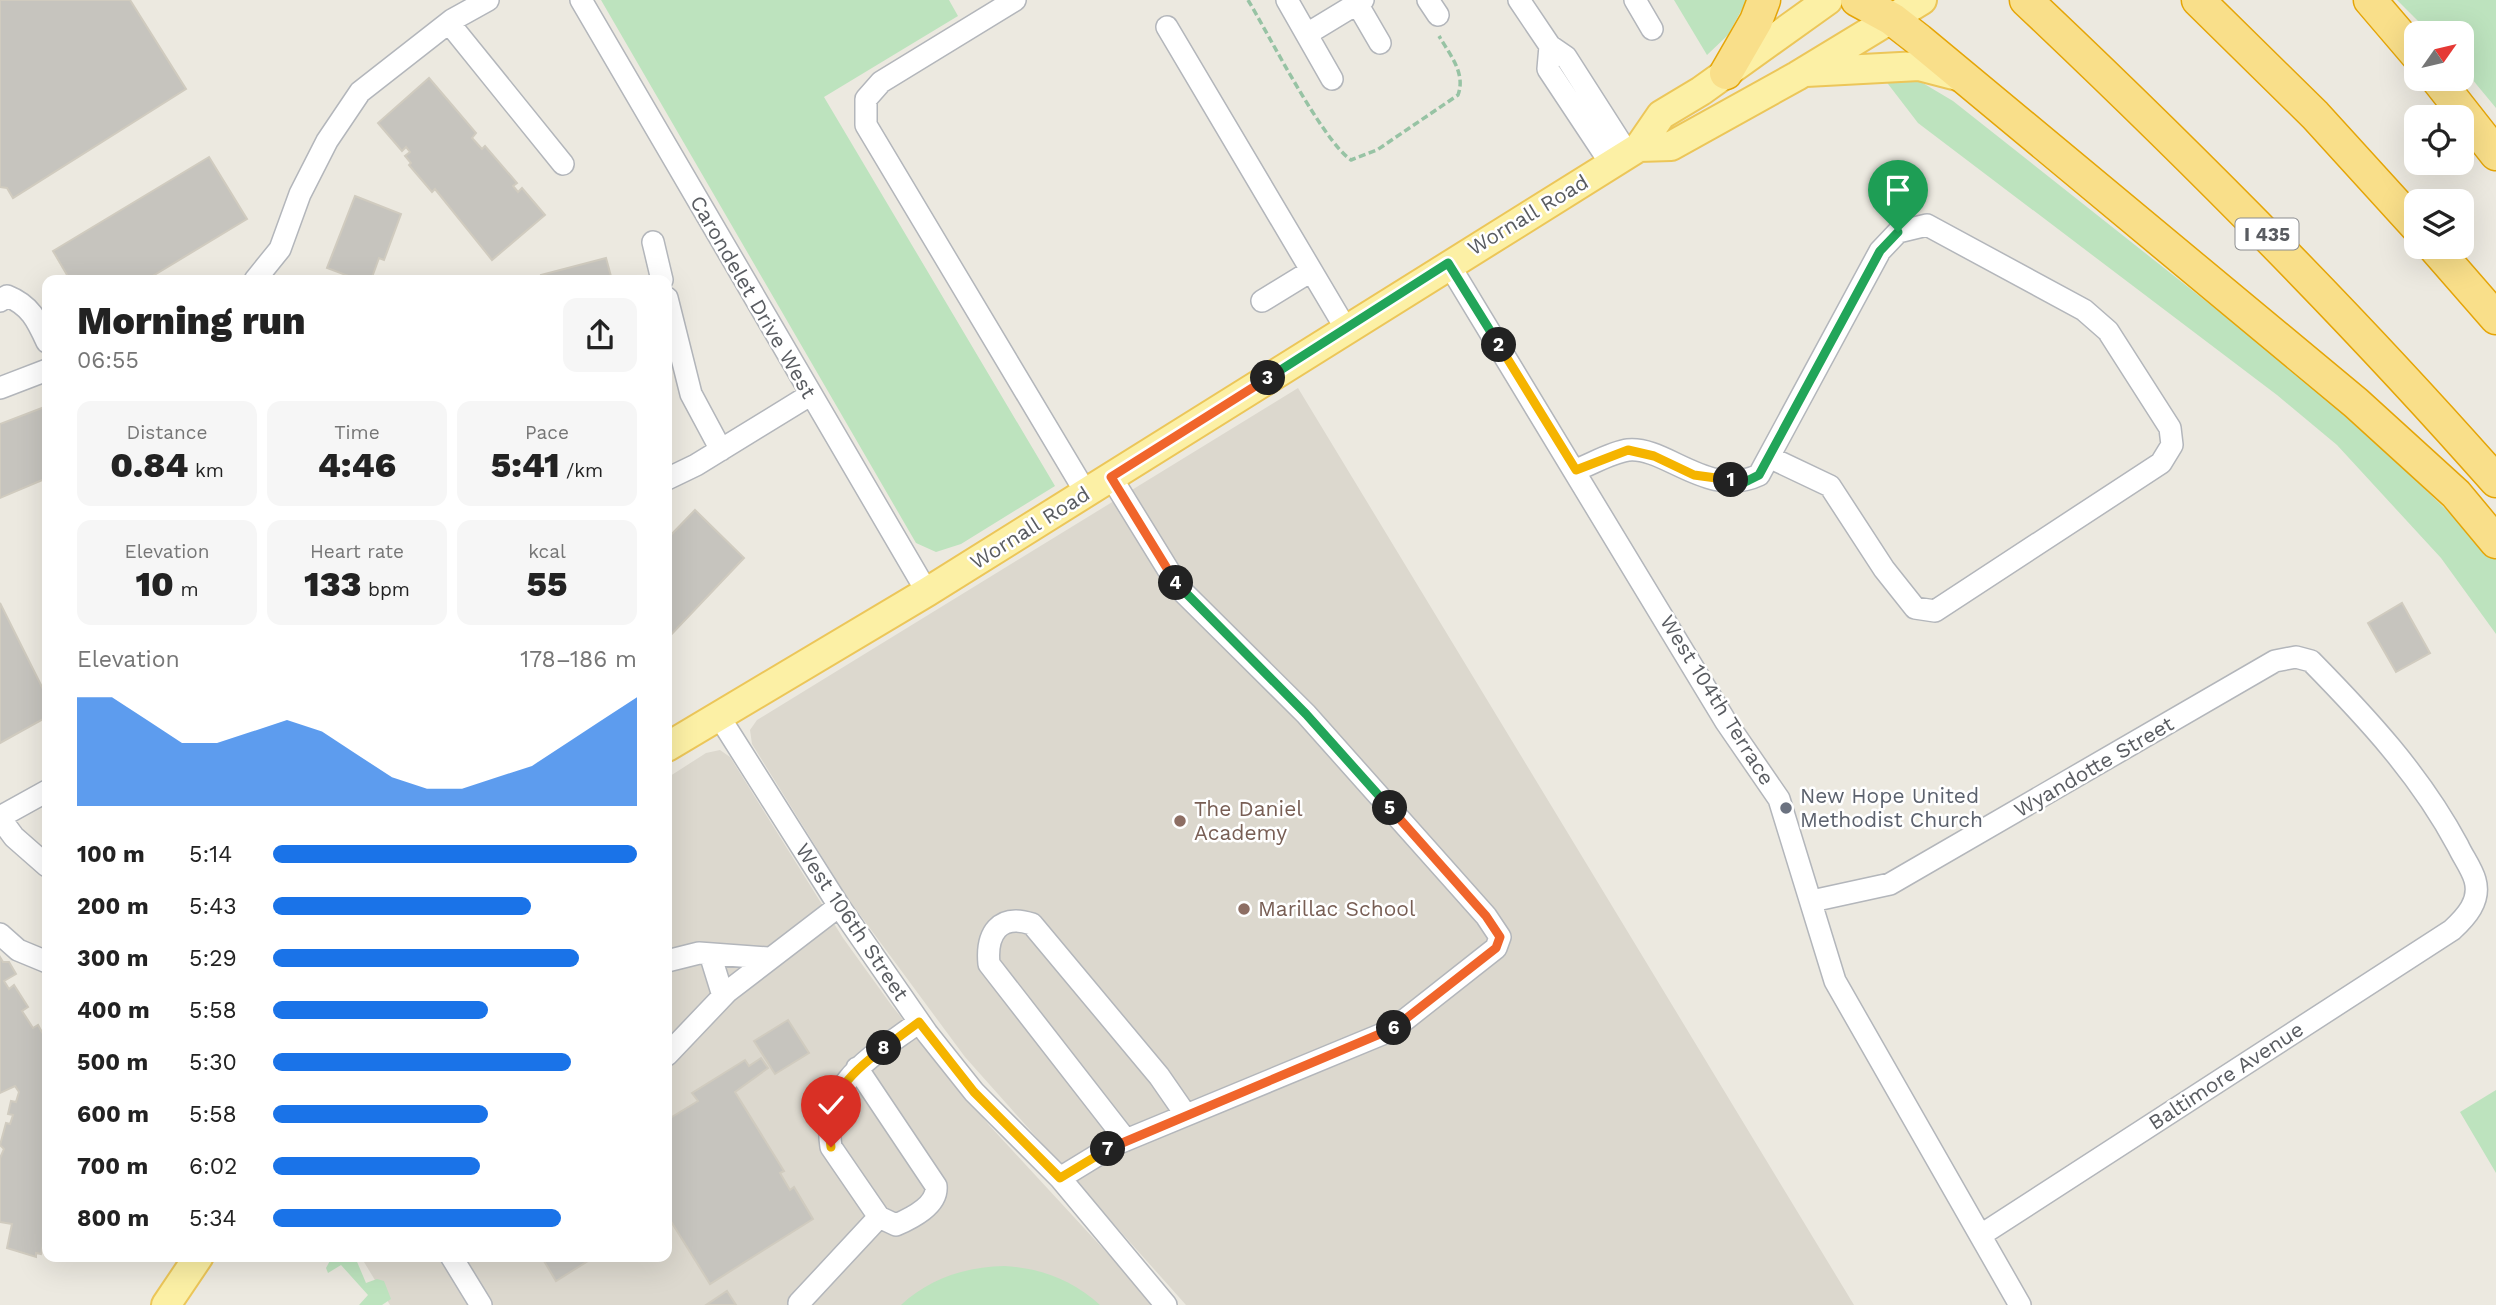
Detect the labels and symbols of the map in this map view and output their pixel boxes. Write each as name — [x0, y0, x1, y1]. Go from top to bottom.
north arrow — [2404, 21, 2474, 91]
pin — [1868, 160, 1928, 232]
street label: Wornall Road — [1463, 169, 1592, 260]
street label: Carondelet Drive West — [685, 191, 822, 403]
road number: I 435 — [2236, 218, 2298, 250]
pin: 2 — [1482, 328, 1516, 362]
pin: 3 — [1250, 360, 1286, 396]
pin: 1 — [1714, 462, 1748, 498]
street label: Wornall Road — [965, 481, 1094, 574]
pin: 4 — [1158, 566, 1194, 600]
street label: West 104th Terrace — [1655, 610, 1780, 789]
street label: Wyandotte Street — [2010, 711, 2178, 822]
place label: New Hope United Methodist Church — [1800, 783, 1983, 832]
pin: 5 — [1372, 790, 1408, 826]
place label: The Daniel Academy — [1194, 796, 1303, 845]
marker: New Hope United Methodist Church — [1778, 800, 1794, 816]
marker: The Daniel Academy — [1172, 813, 1188, 829]
street label: West 106th Street — [790, 838, 914, 1005]
place label: Marillac School — [1258, 896, 1416, 921]
marker: Marillac School — [1236, 901, 1252, 917]
pin: 6 — [1376, 1010, 1412, 1046]
street label: Baltimore Avenue — [2144, 1016, 2308, 1135]
pin: 8 — [866, 1030, 902, 1066]
pin — [801, 1075, 861, 1147]
pin: 7 — [1090, 1132, 1126, 1166]

